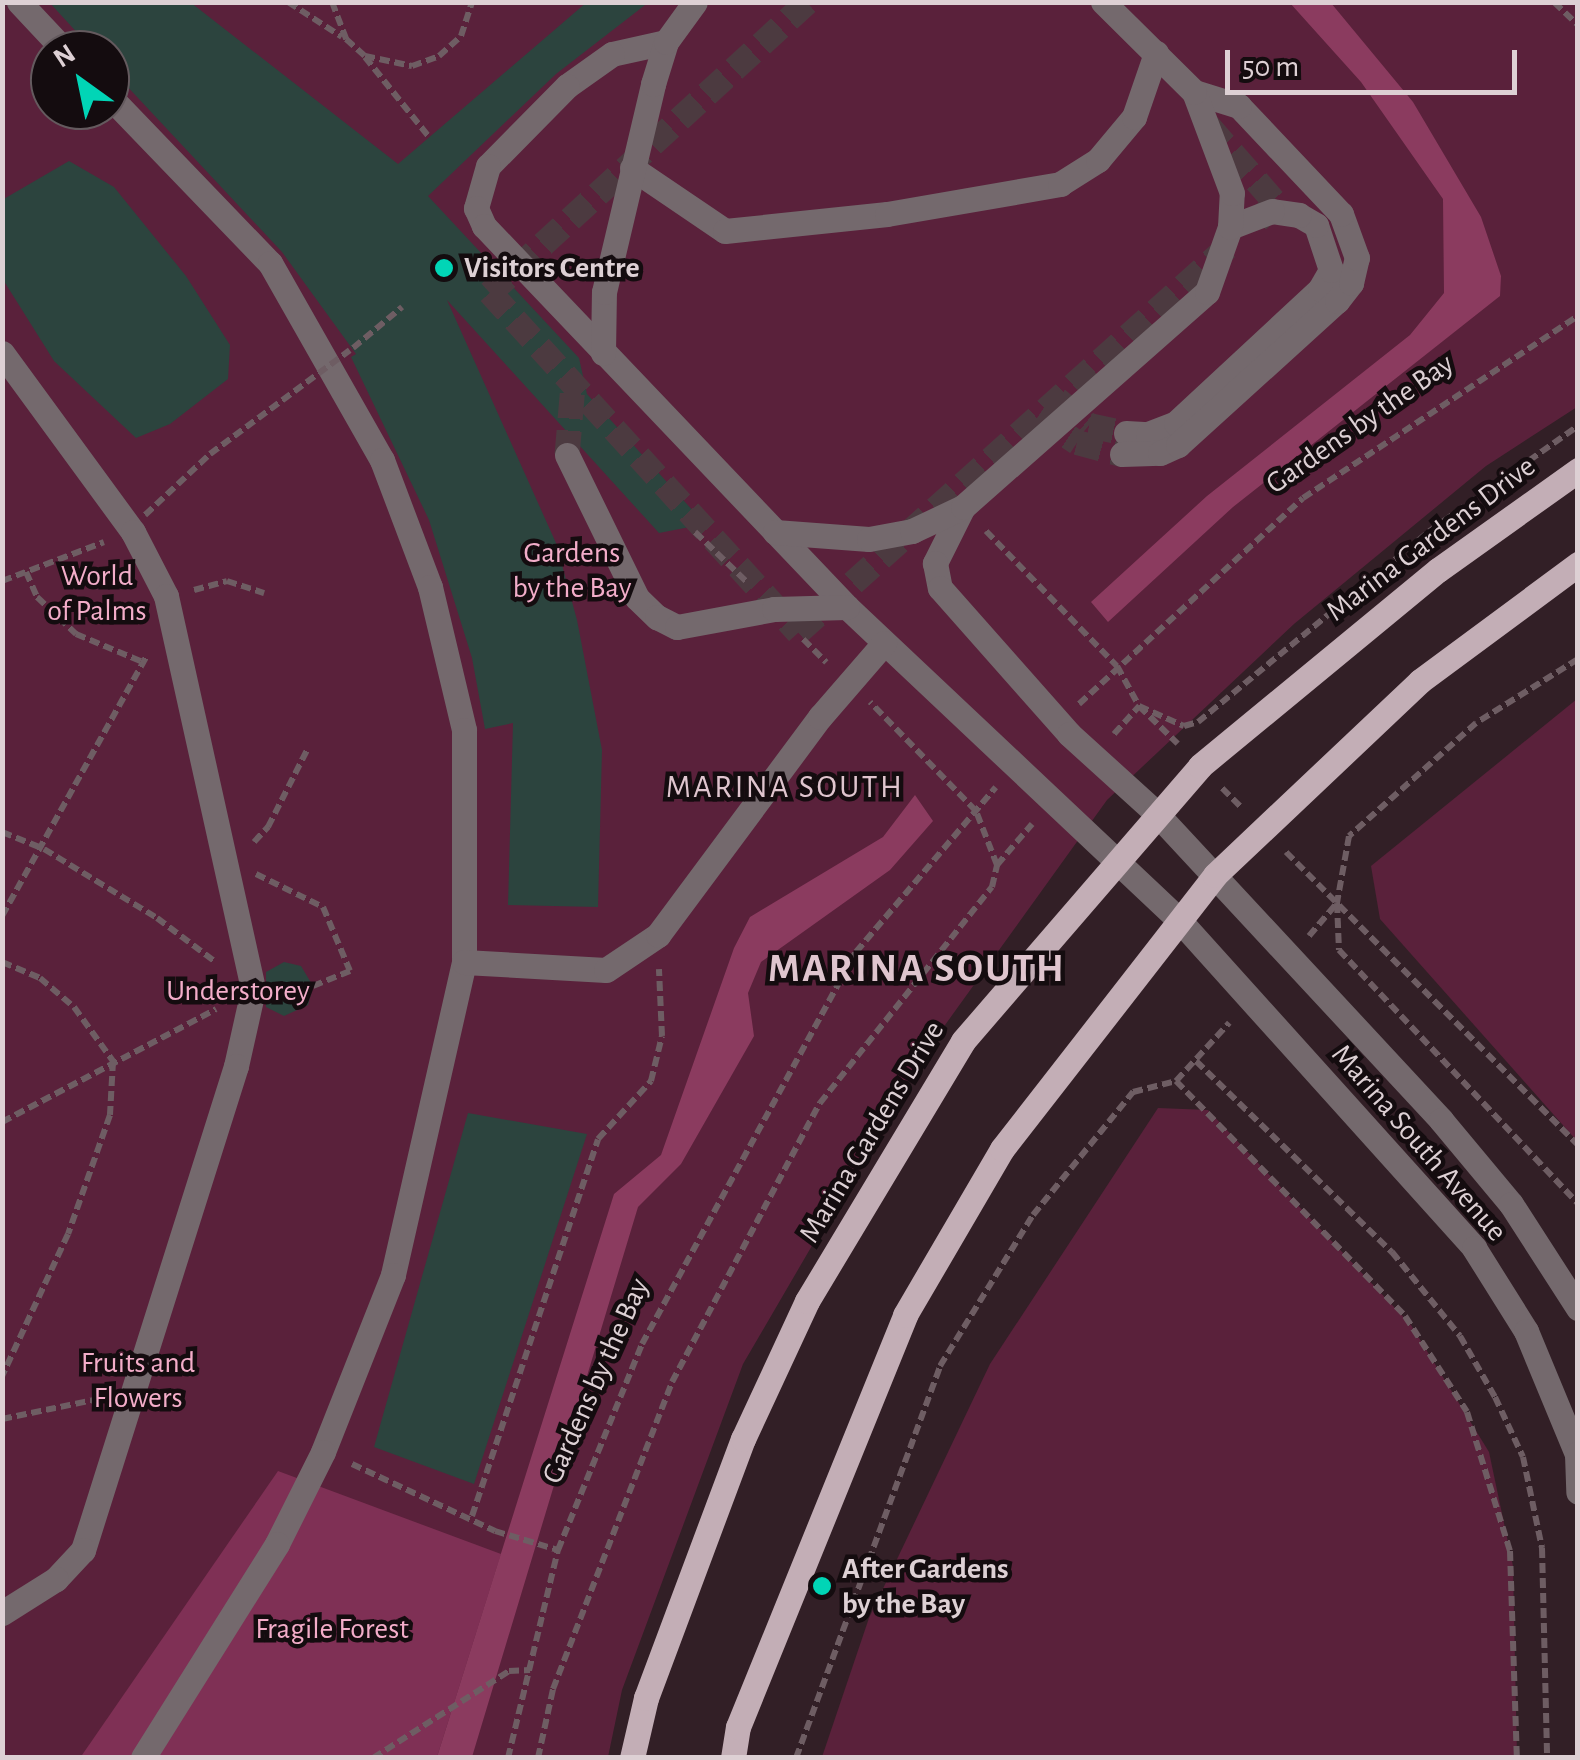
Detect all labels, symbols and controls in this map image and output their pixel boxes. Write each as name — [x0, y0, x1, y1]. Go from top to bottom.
north arrow — [30, 30, 130, 130]
scale bar — [1230, 30, 1522, 92]
text: N — [49, 39, 81, 74]
text: 50 m — [1242, 52, 1299, 82]
place label: Visitors Centre — [464, 250, 640, 286]
marker: Visitors Centre — [433, 257, 455, 279]
street label: Gardens by the Bay — [1259, 346, 1461, 502]
street label: Marina Gardens Drive — [1319, 449, 1543, 629]
park label: Gardens by the Bay — [512, 535, 632, 606]
park label: World of Palms — [47, 558, 147, 628]
district label: MARINA SOUTH — [666, 768, 904, 806]
district label: MARINA SOUTH — [768, 945, 1066, 993]
park label: Understorey — [166, 973, 310, 1009]
street label: Marina Gardens Drive — [792, 1015, 952, 1249]
street label: Marina South Avenue — [1324, 1037, 1514, 1249]
street label: Gardens by the Bay — [535, 1273, 657, 1489]
park label: Fruits and Flowers — [81, 1345, 195, 1416]
place label: After Gardens by the Bay — [842, 1551, 1009, 1622]
marker: After Gardens by the Bay — [811, 1575, 833, 1597]
park label: Fragile Forest — [255, 1611, 409, 1647]

